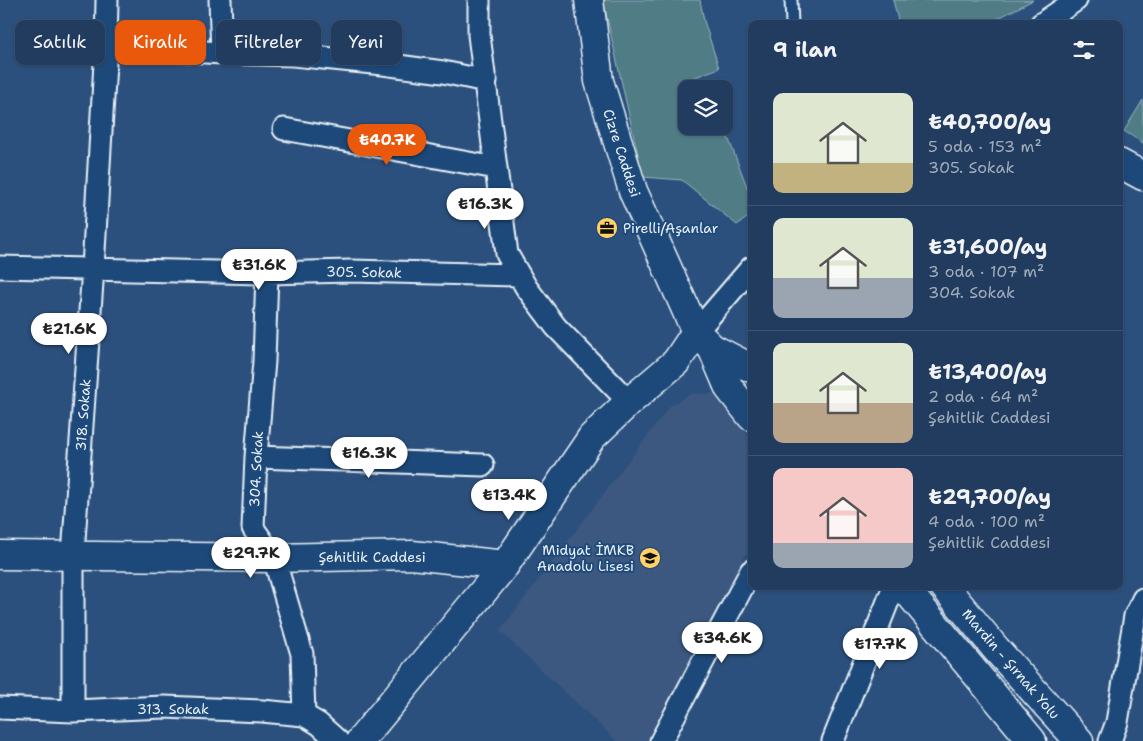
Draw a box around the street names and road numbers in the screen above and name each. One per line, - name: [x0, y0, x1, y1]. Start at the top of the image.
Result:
- street label: Cizre Caddesi: [599, 107, 645, 199]
- street label: 305. Sokak: [326, 262, 402, 282]
- street label: 318. Sokak: [71, 378, 95, 452]
- street label: 304. Sokak: [245, 430, 267, 508]
- street label: Şehitlik Caddesi: [318, 548, 426, 566]
- street label: Mardin - Şırnak Yolu: [958, 605, 1064, 723]
- street label: 313. Sokak: [137, 700, 209, 718]

